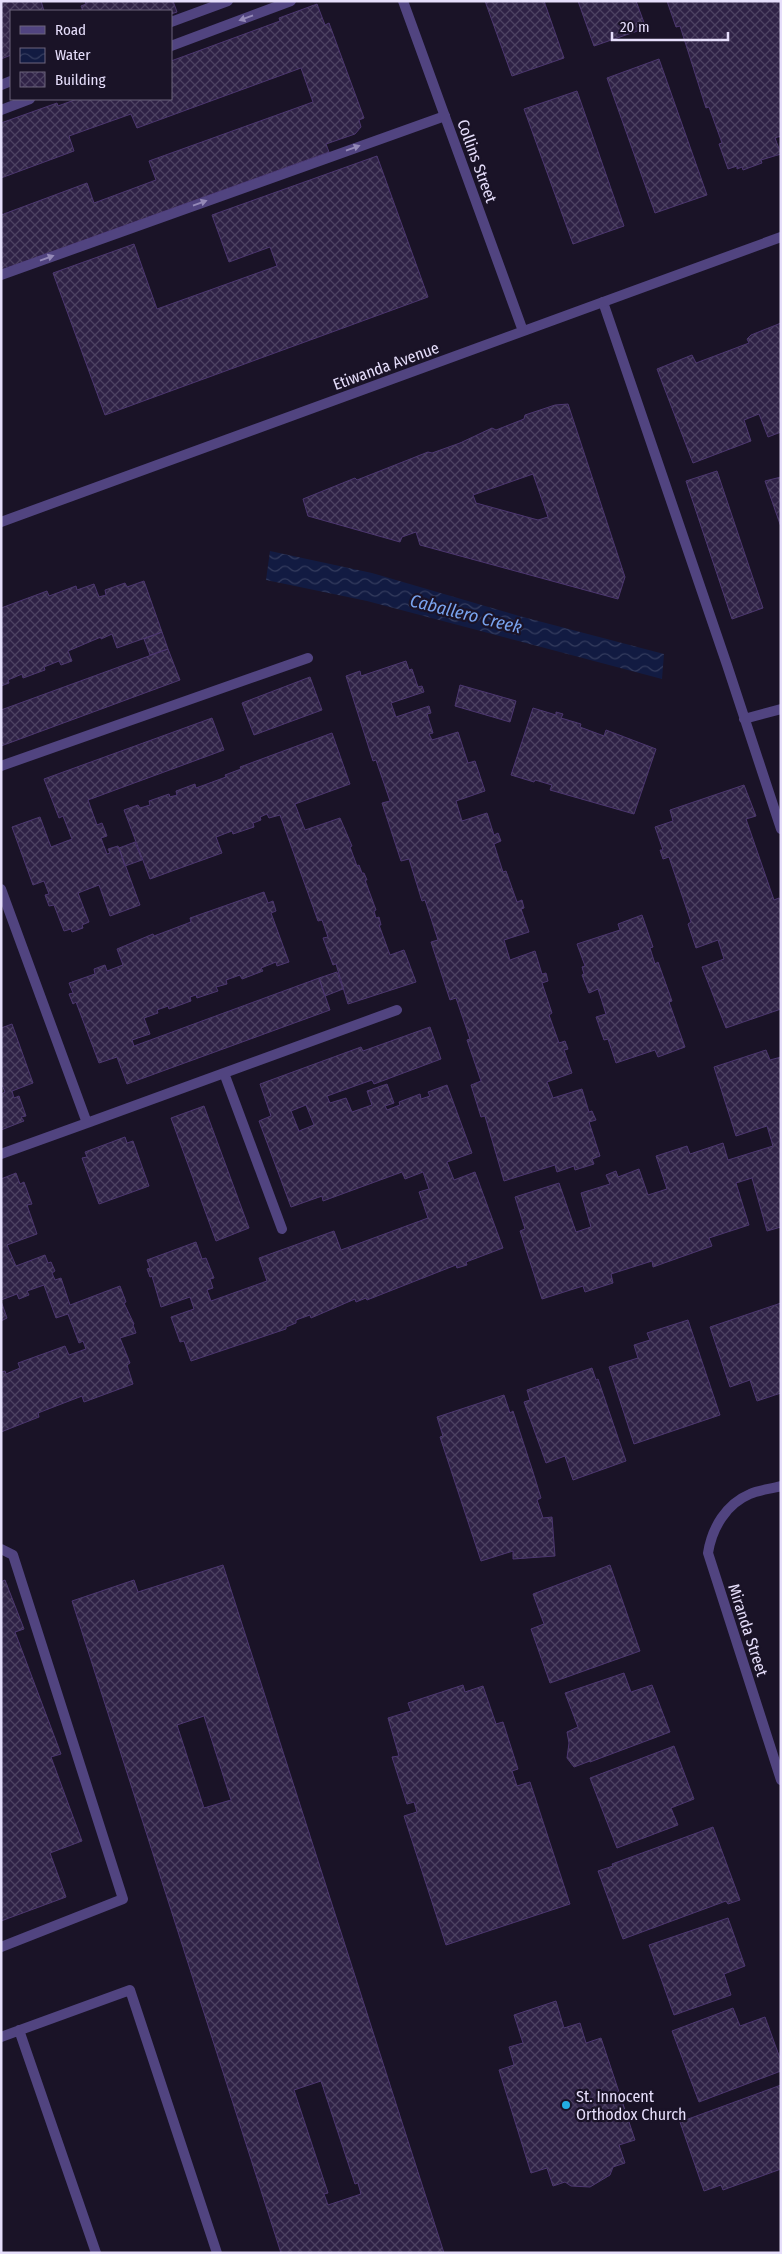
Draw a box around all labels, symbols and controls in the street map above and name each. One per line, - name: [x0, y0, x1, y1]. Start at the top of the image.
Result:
- legend: [10, 10, 172, 100]
- scale bar: [612, 10, 728, 42]
- one-way arrow: [238, 15, 253, 22]
- text: 20 m: [620, 18, 650, 36]
- text: Road: [55, 21, 86, 39]
- text: Water: [55, 46, 91, 64]
- text: Building: [55, 71, 106, 89]
- street label: Collins Street: [453, 117, 501, 206]
- one-way arrow: [346, 144, 361, 152]
- one-way arrow: [193, 199, 208, 207]
- one-way arrow: [40, 254, 55, 262]
- street label: Etiwanda Avenue: [330, 338, 442, 394]
- water label: Caballero Creek: [408, 589, 524, 639]
- street label: Miranda Street: [724, 1581, 772, 1679]
- place label: St. Innocent Orthodox Church: [576, 2087, 687, 2124]
- marker: St. Innocent Orthodox Church: [560, 2099, 572, 2111]

